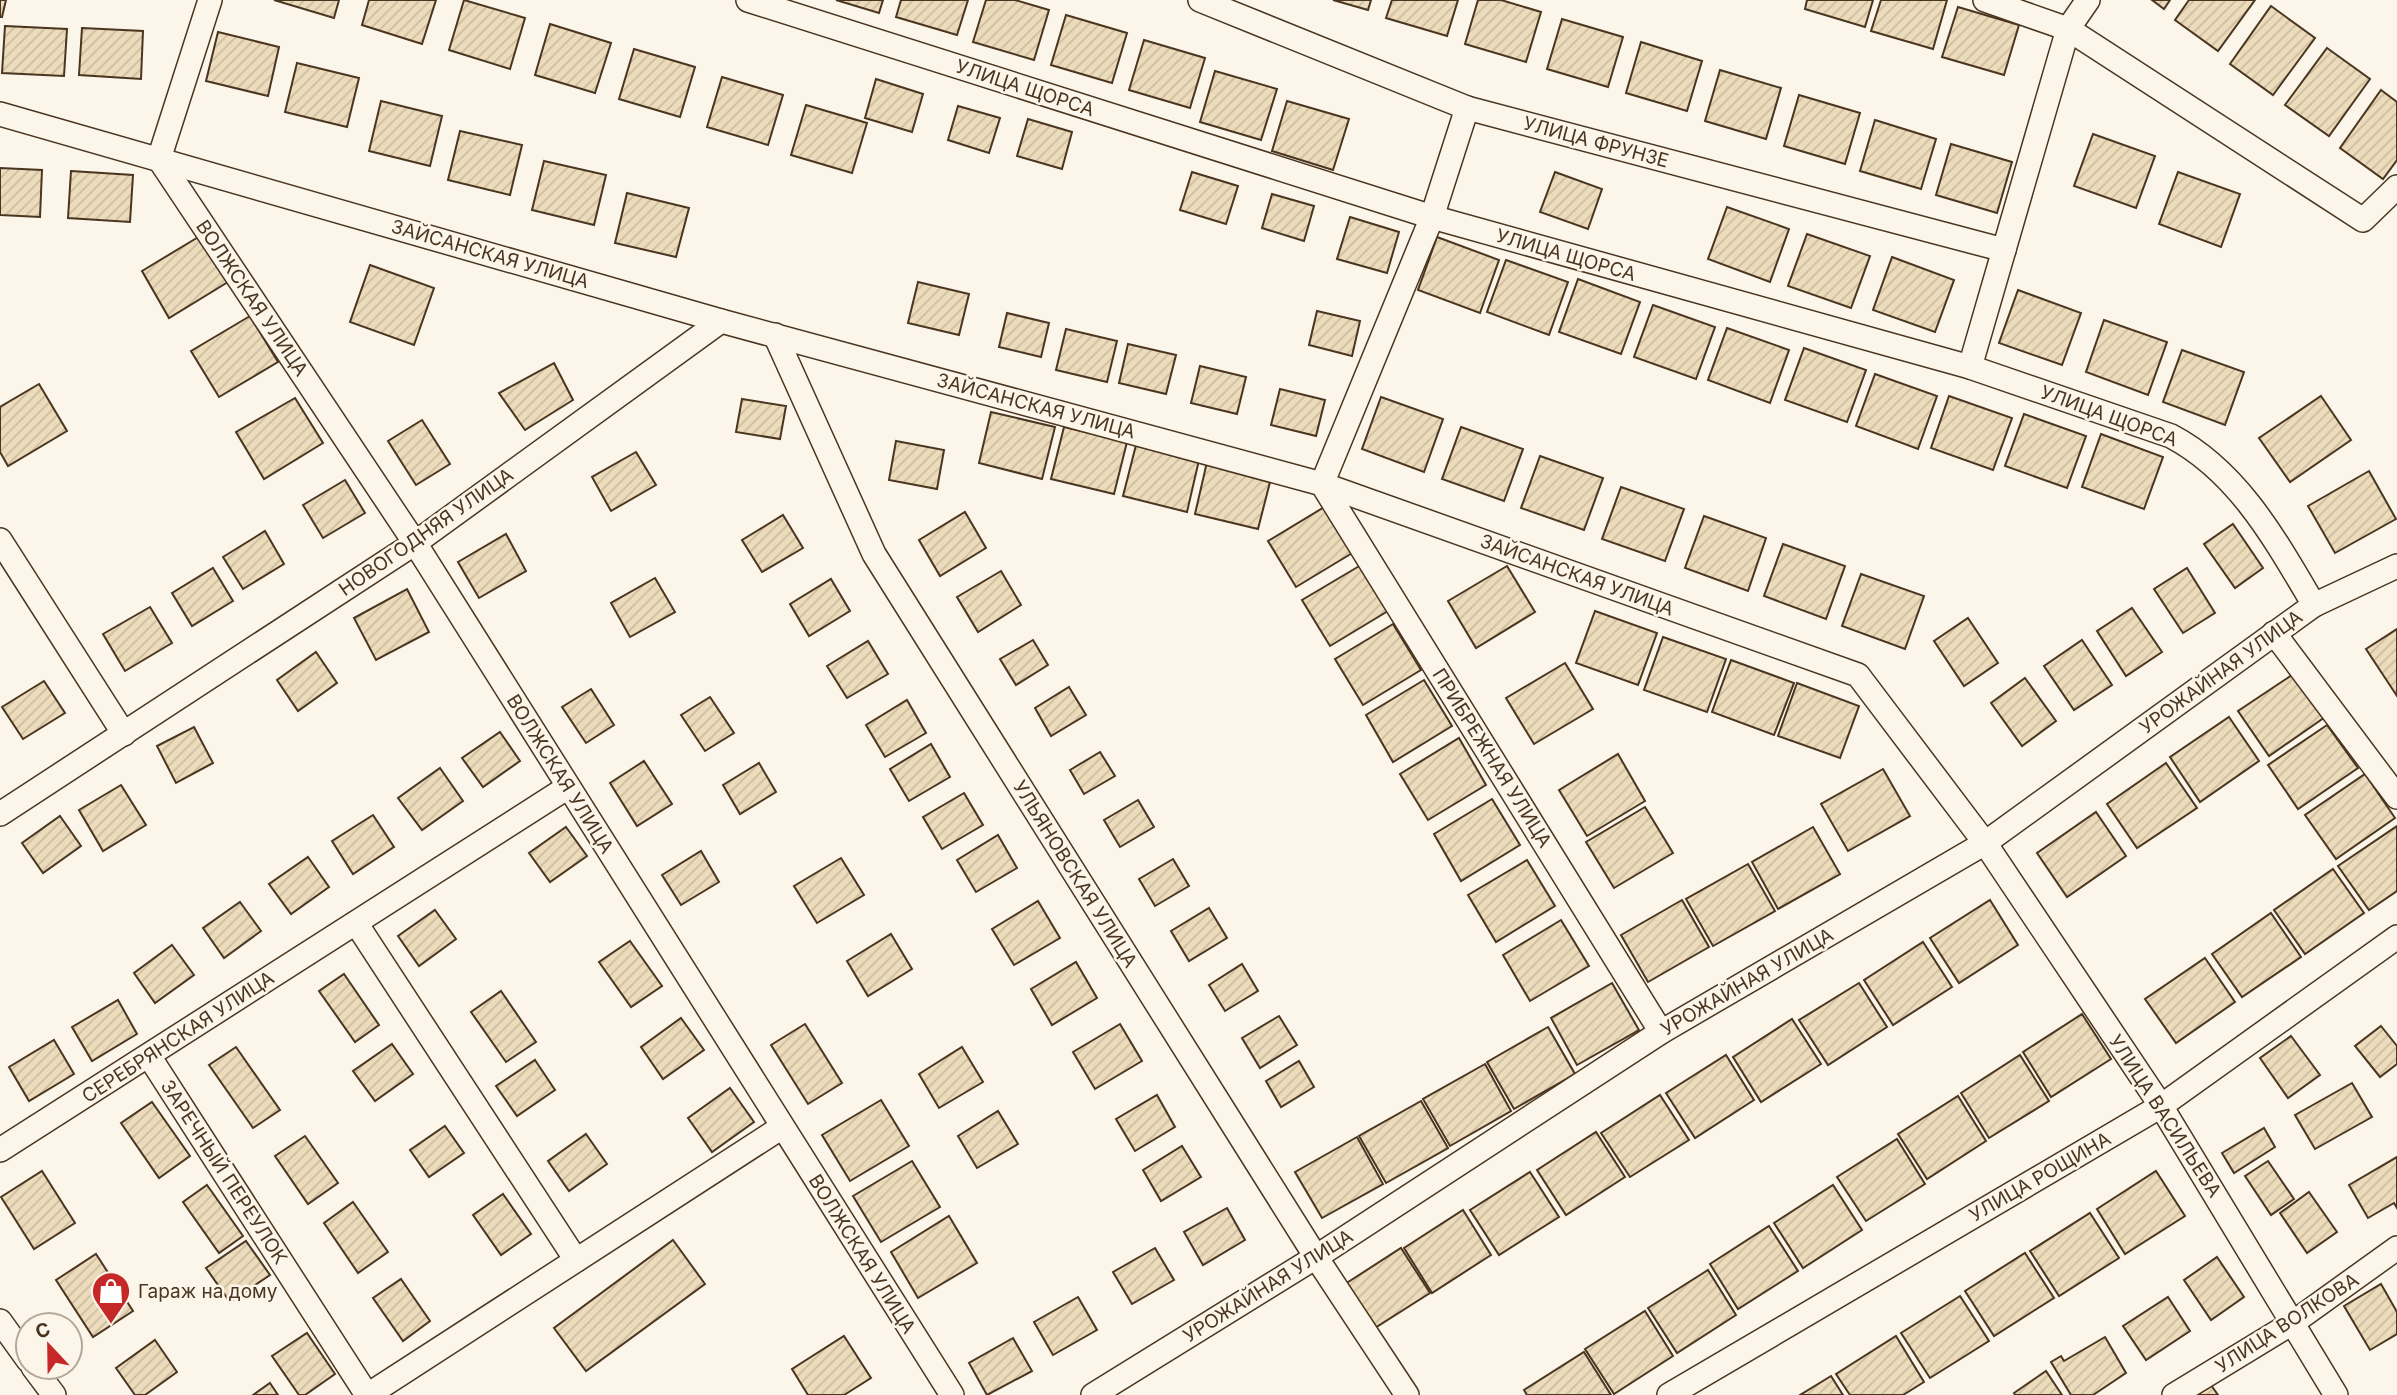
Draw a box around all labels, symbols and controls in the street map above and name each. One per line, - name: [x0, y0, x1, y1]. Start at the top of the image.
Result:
- street label: УЛИЦА ЩОРСА: [953, 55, 1097, 121]
- street label: УЛИЦА ФРУНЗЕ: [1521, 112, 1671, 172]
- street label: ЗАЙСАНСКАЯ УЛИЦА: [389, 214, 592, 293]
- street label: ВОЛЖСКАЯ УЛИЦА: [191, 216, 313, 380]
- street label: УЛИЦА ЩОРСА: [1493, 224, 1639, 286]
- street label: ЗАЙСАНСКАЯ УЛИЦА: [934, 367, 1138, 444]
- street label: УЛИЦА ЩОРСА: [2037, 381, 2181, 451]
- street label: НОВОГОДНЯЯ УЛИЦА: [334, 463, 518, 601]
- street label: ЗАЙСАНСКАЯ УЛИЦА: [1477, 528, 1677, 621]
- street label: УРОЖАЙНАЯ УЛИЦА: [2135, 604, 2307, 739]
- street label: ПРИБРЕЖНАЯ УЛИЦА: [1427, 664, 1557, 852]
- street label: ВОЛЖСКАЯ УЛИЦА: [502, 690, 618, 858]
- street label: УЛЬЯНОВСКАЯ УЛИЦА: [1008, 776, 1142, 972]
- street label: УРОЖАЙНАЯ УЛИЦА: [1656, 922, 1837, 1041]
- street label: СЕРЕБРЯНСКАЯ УЛИЦА: [78, 966, 278, 1108]
- street label: УЛИЦА ВАСИЛЬЕВА: [2104, 1030, 2226, 1202]
- street label: ЗАРЕЧНЫЙ ПЕРЕУЛОК: [156, 1075, 293, 1269]
- street label: УЛИЦА РОЩИНА: [1965, 1127, 2115, 1227]
- street label: ВОЛЖСКАЯ УЛИЦА: [804, 1170, 920, 1338]
- street label: УРОЖАЙНАЯ УЛИЦА: [1179, 1224, 1357, 1348]
- street label: УЛИЦА ВОЛКОВА: [2211, 1268, 2363, 1378]
- shop icon: Гараж на дому: [90, 1270, 132, 1325]
- place label: Гараж на дому: [138, 1280, 278, 1303]
- north arrow: [14, 1311, 84, 1381]
- text: С: [32, 1317, 54, 1344]

